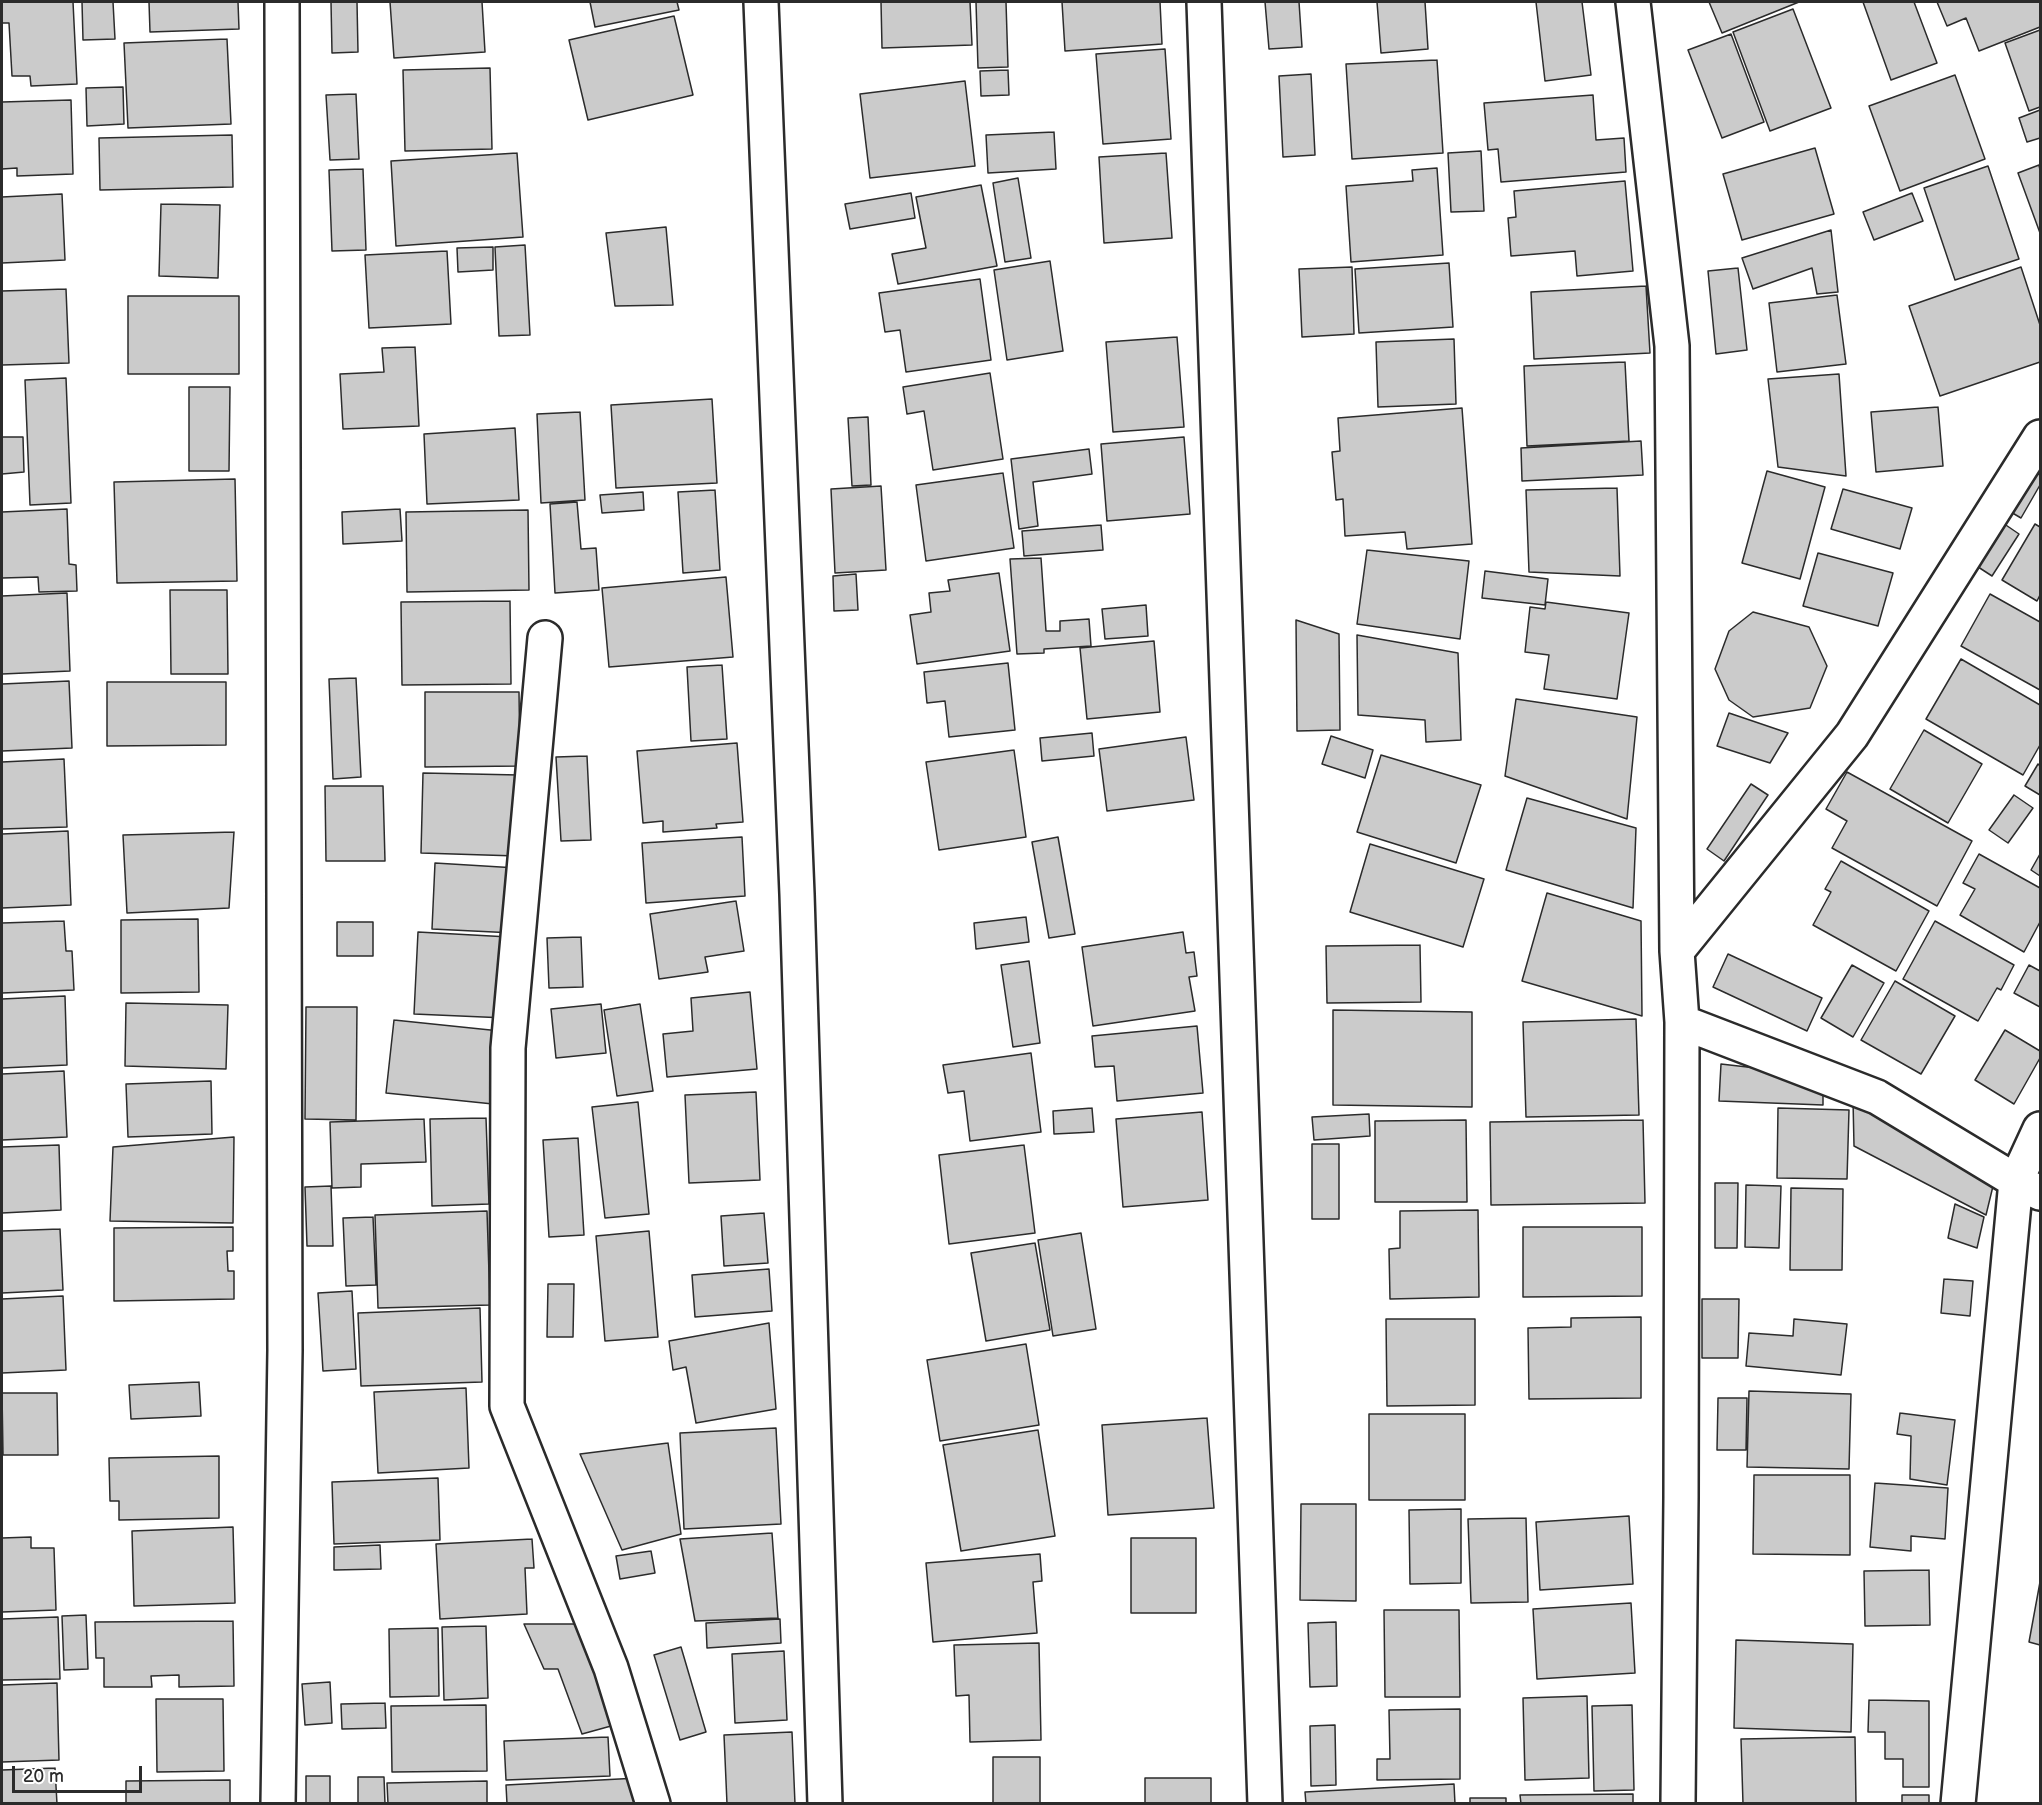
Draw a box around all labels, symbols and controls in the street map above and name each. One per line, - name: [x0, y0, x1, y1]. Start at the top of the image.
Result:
- scale bar: [15, 1754, 146, 1792]
- text: 20 m: [23, 1766, 64, 1787]

